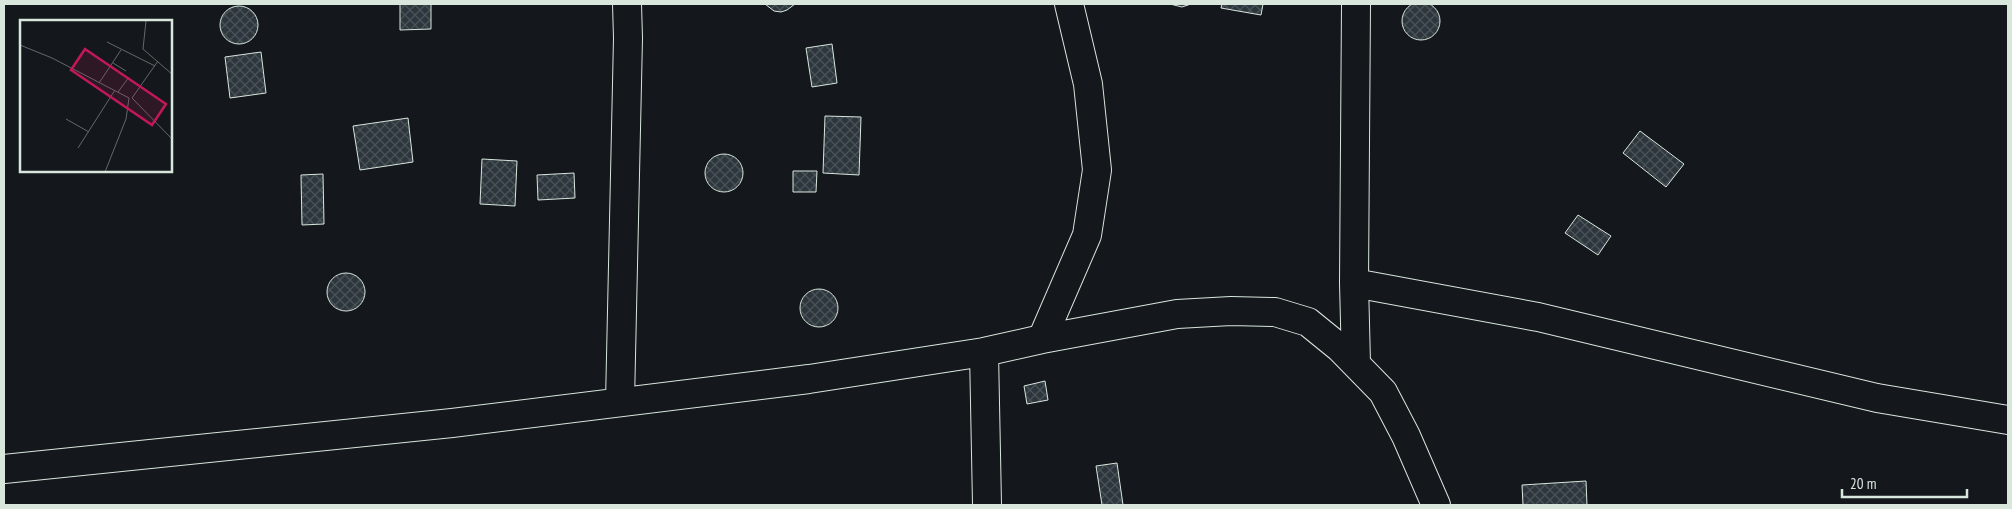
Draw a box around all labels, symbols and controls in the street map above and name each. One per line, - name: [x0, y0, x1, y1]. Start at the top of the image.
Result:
- inset map: [20, 20, 172, 172]
- scale bar: [1842, 466, 1967, 498]
- text: 20 m: [1850, 474, 1876, 493]

